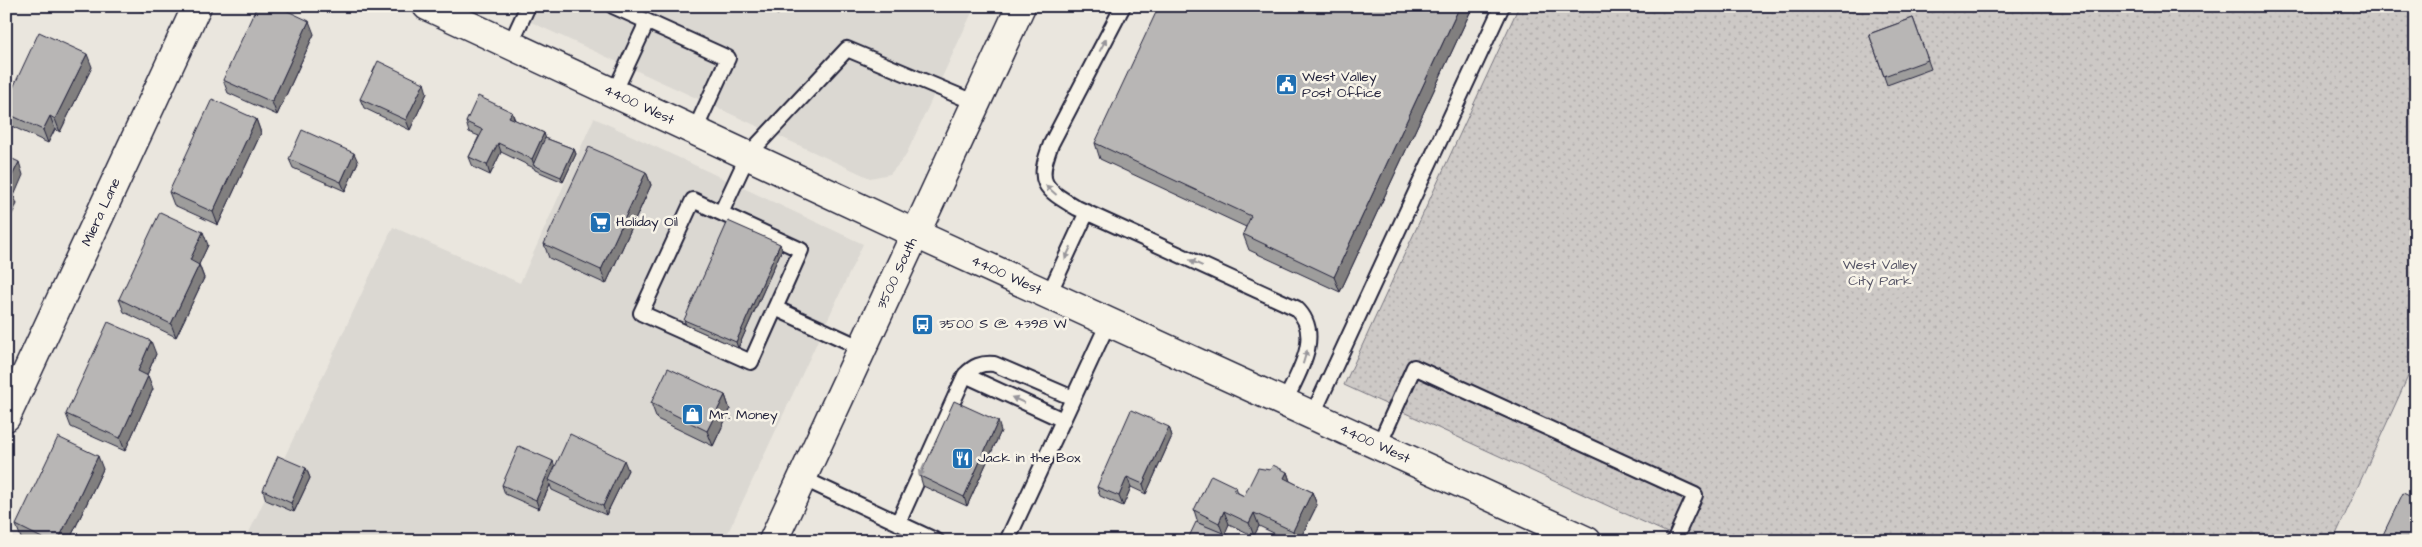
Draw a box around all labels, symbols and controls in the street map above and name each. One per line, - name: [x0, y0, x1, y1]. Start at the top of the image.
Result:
- one-way arrow: [1099, 38, 1107, 52]
- place label: West Valley Post Office: [1302, 67, 1382, 103]
- public building icon: West Valley Post Office: [1274, 73, 1298, 97]
- street label: 4400 West: [600, 80, 678, 130]
- street label: Miera Lane: [77, 174, 126, 249]
- one-way arrow: [1045, 185, 1058, 196]
- supermarket icon: Holiday Oil: [588, 210, 612, 234]
- place label: Holiday Oil: [616, 212, 678, 232]
- street label: 3500 South: [872, 234, 922, 312]
- one-way arrow: [1063, 246, 1071, 260]
- street label: 4400 West: [968, 251, 1045, 300]
- park label: West Valley City Park: [1843, 255, 1918, 291]
- one-way arrow: [1189, 258, 1203, 266]
- bus stop icon: 3500 S @ 4398 W: [911, 312, 935, 336]
- place label: 3500 S @ 4398 W: [939, 314, 1067, 334]
- one-way arrow: [1301, 349, 1309, 364]
- one-way arrow: [1011, 395, 1025, 403]
- shop icon: Mr. Money: [681, 403, 705, 427]
- place label: Mr. Money: [709, 405, 778, 425]
- street label: 4400 West: [1336, 419, 1414, 469]
- restaurant icon: Jack in the Box: [950, 446, 974, 470]
- place label: Jack in the Box: [978, 448, 1081, 468]
- one-way arrow: [918, 463, 926, 477]

